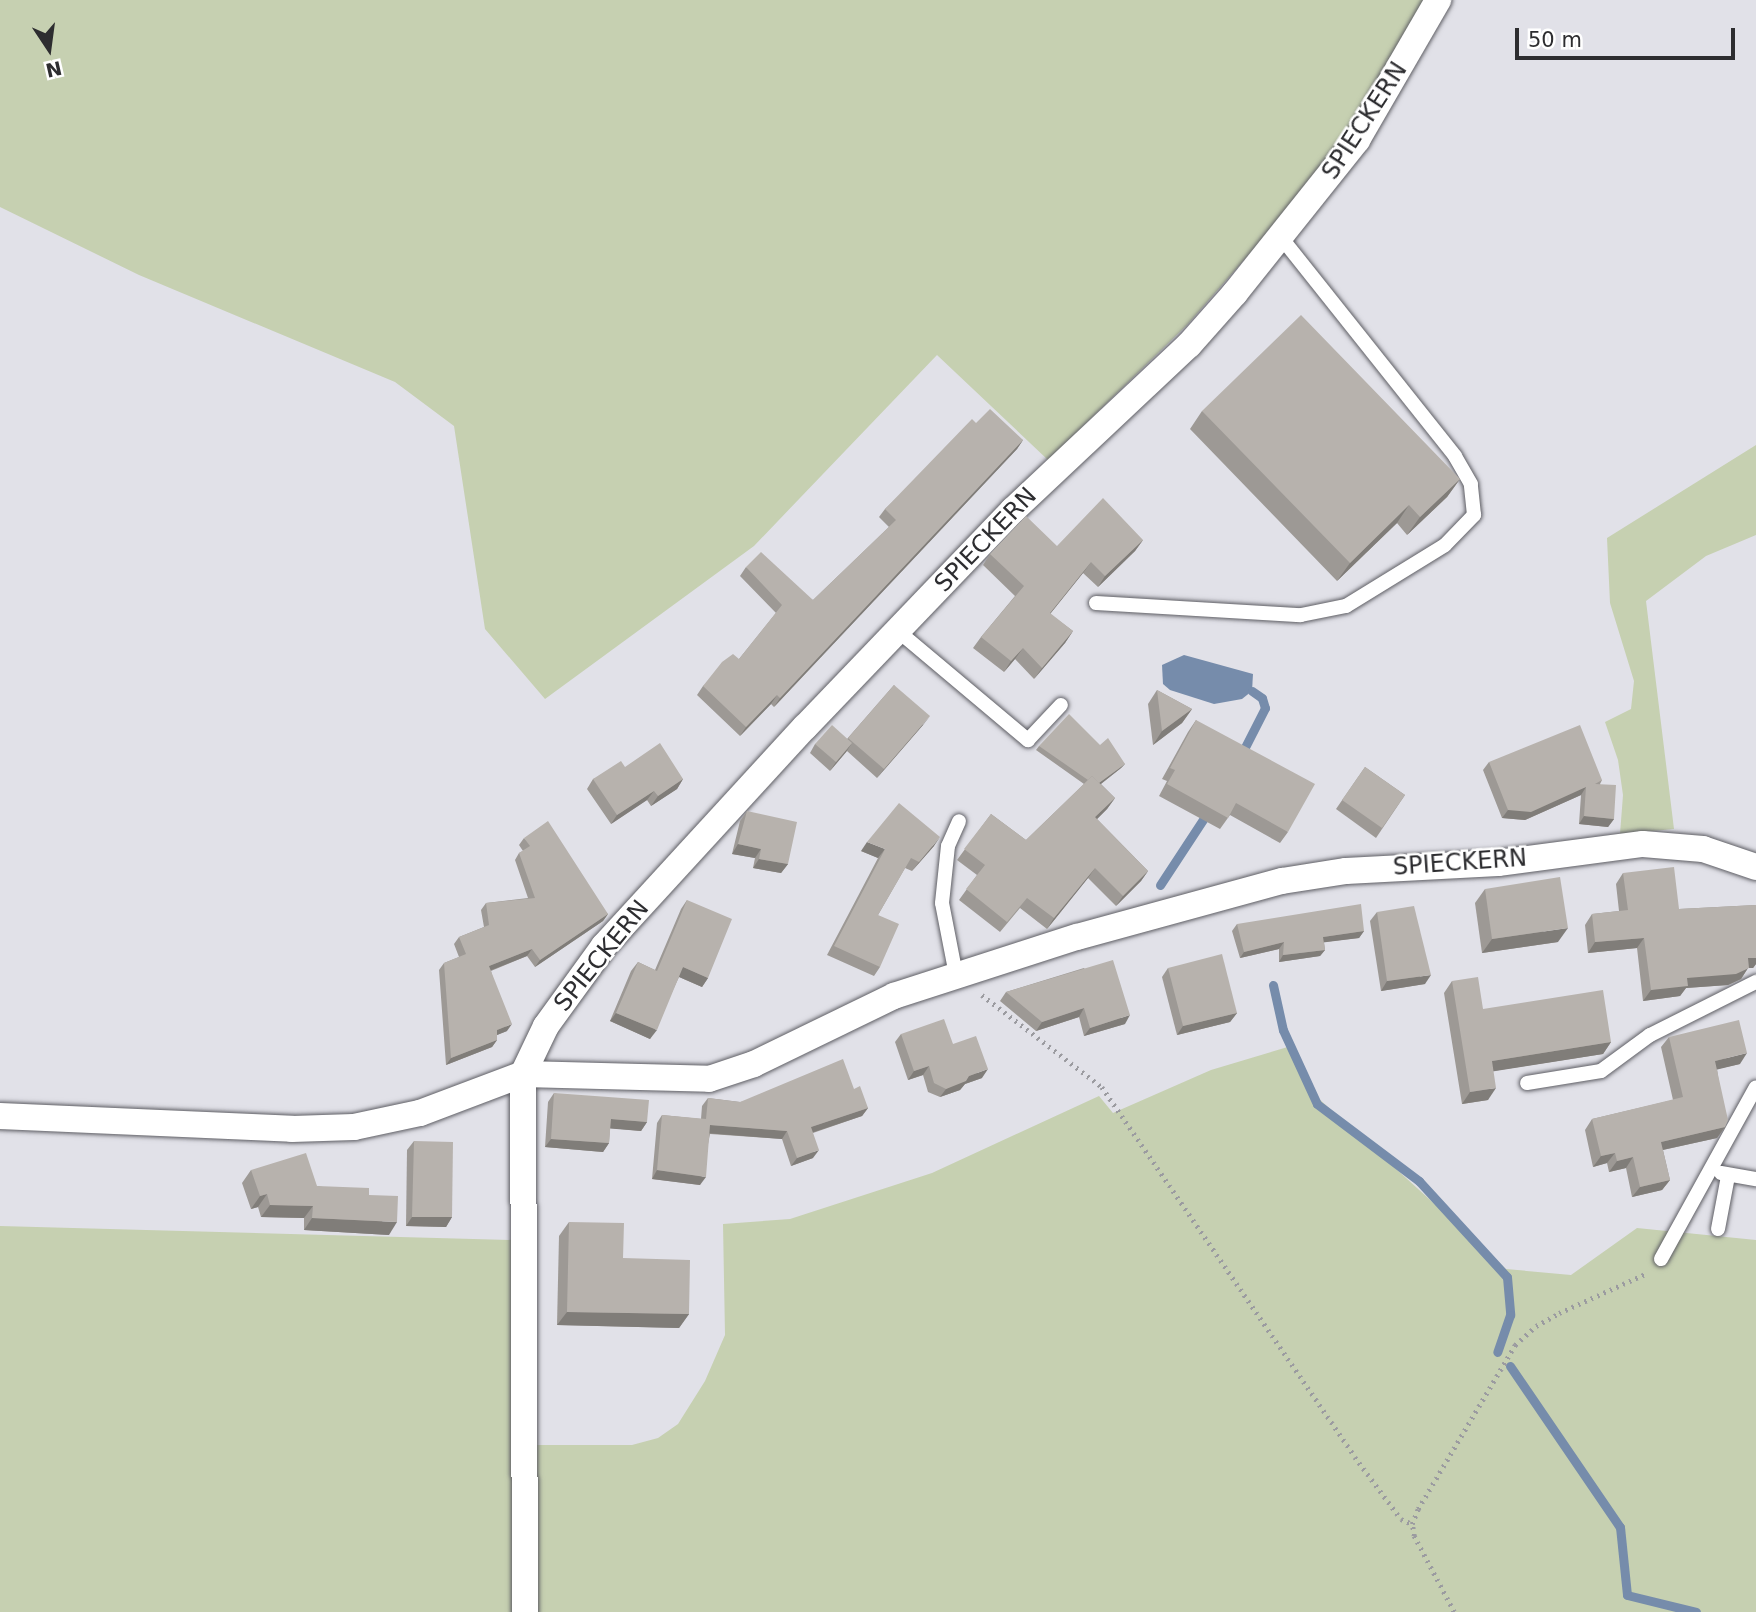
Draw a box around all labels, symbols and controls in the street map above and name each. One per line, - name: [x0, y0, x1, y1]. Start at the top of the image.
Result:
- north arrow: [14, 14, 84, 84]
- scale bar: [1518, 14, 1738, 58]
- text: 50 m: [1528, 28, 1582, 52]
- text: N: [44, 57, 64, 82]
- street label: SPIECKERN: [1316, 57, 1414, 185]
- street label: SPIECKERN: [929, 482, 1043, 598]
- street label: SPIECKERN: [1392, 844, 1528, 882]
- street label: SPIECKERN: [549, 895, 655, 1017]

